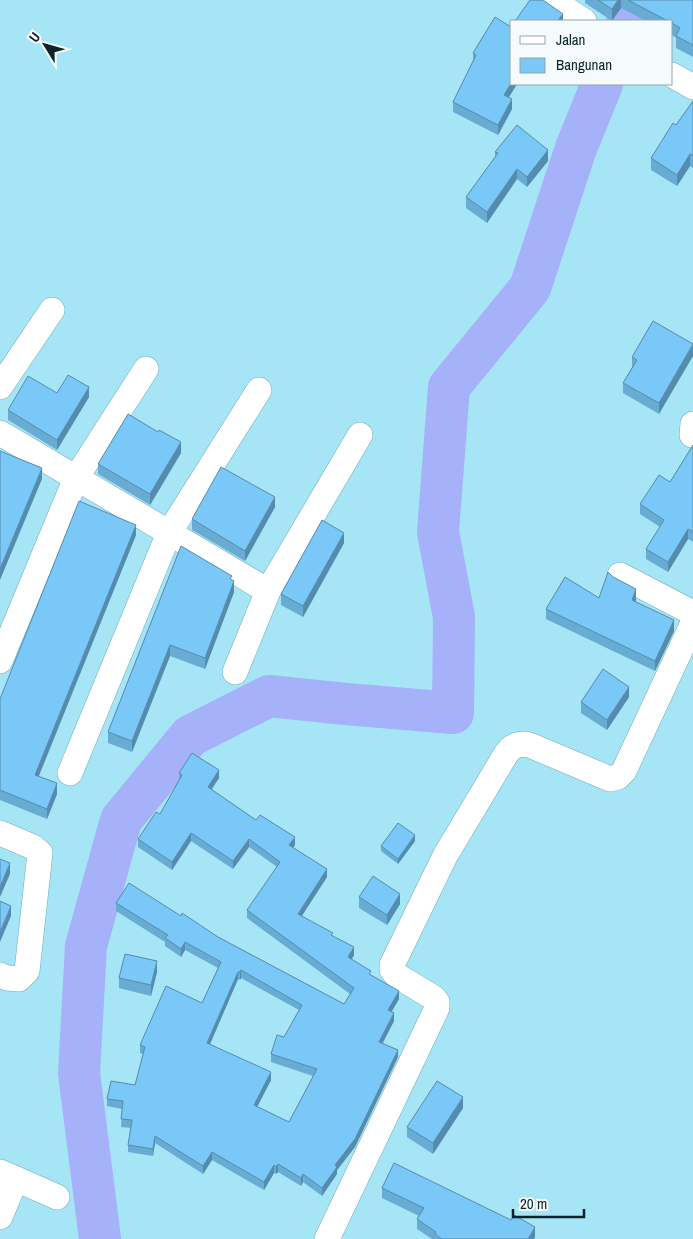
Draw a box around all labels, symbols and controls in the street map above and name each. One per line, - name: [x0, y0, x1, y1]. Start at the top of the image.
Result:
- north arrow: [20, 20, 70, 70]
- legend: [510, 20, 673, 85]
- text: U: [25, 28, 44, 46]
- text: Jalan: [556, 29, 585, 50]
- text: Bangunan: [556, 54, 612, 75]
- scale bar: [513, 1186, 584, 1218]
- text: 20 m: [520, 1193, 547, 1214]

